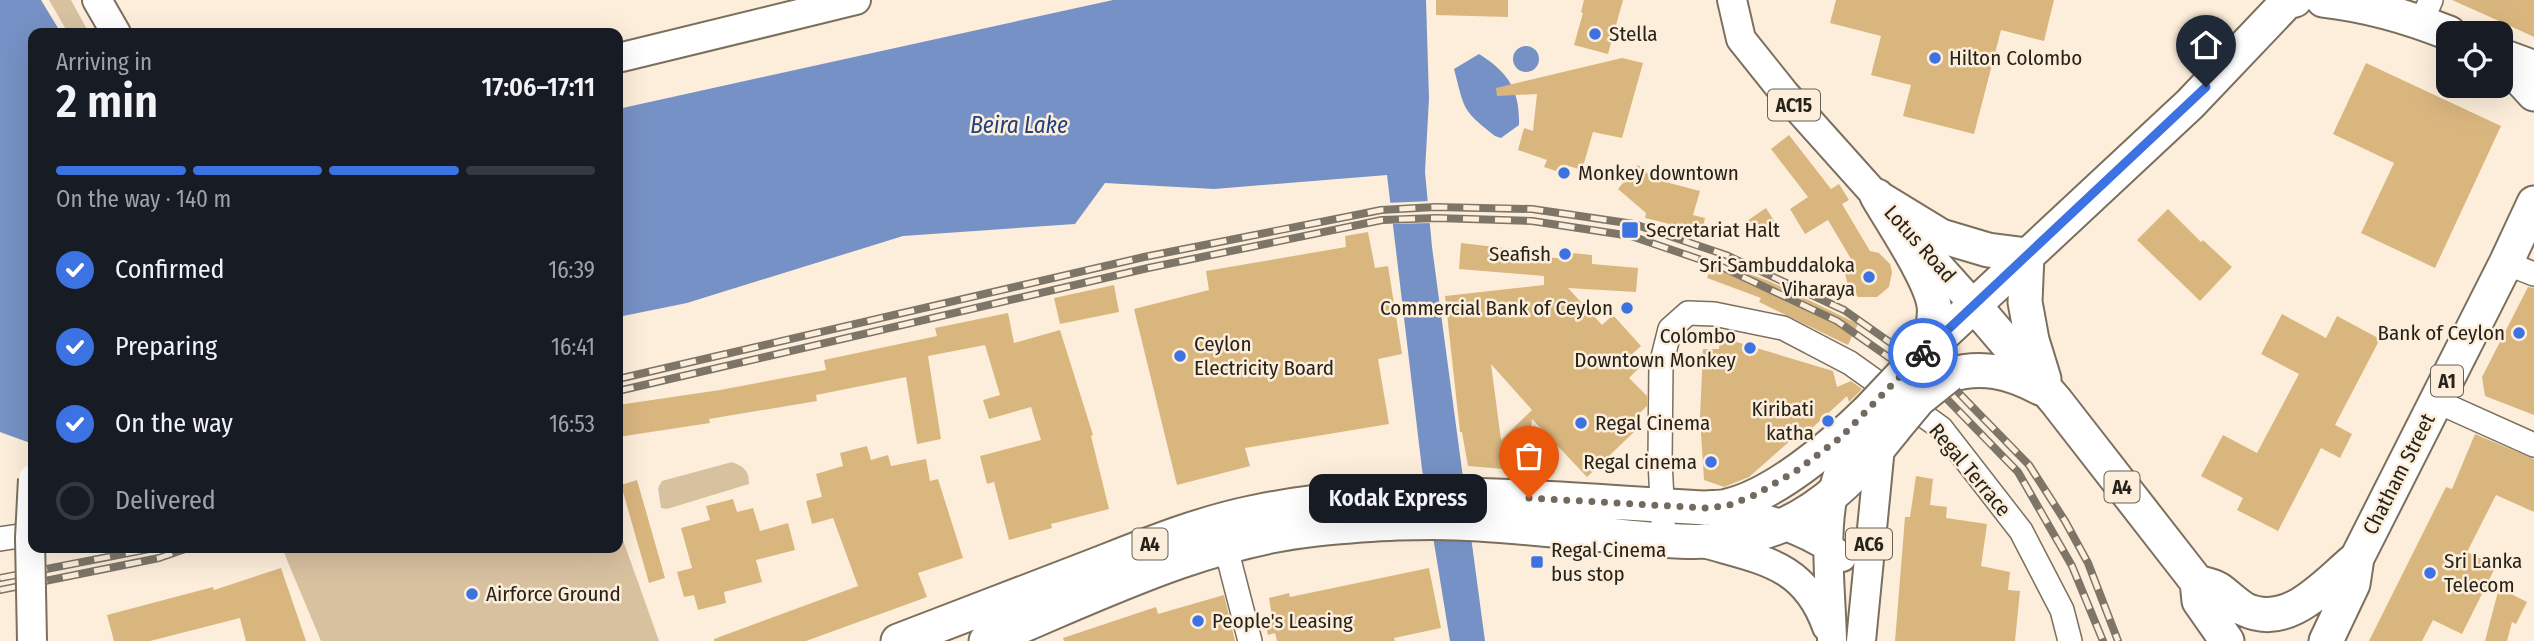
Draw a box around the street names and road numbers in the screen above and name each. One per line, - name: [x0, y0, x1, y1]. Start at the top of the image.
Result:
- road number: AC15: [1768, 90, 1820, 120]
- street label: Lotus Road: [1878, 200, 1962, 288]
- road number: A1: [2431, 366, 2463, 396]
- street label: Chatham Street: [2357, 409, 2441, 539]
- street label: Regal Terrace: [1923, 418, 2017, 522]
- road number: A4: [2104, 472, 2140, 502]
- road number: A4: [1132, 528, 1168, 559]
- road number: AC6: [1846, 528, 1892, 559]

